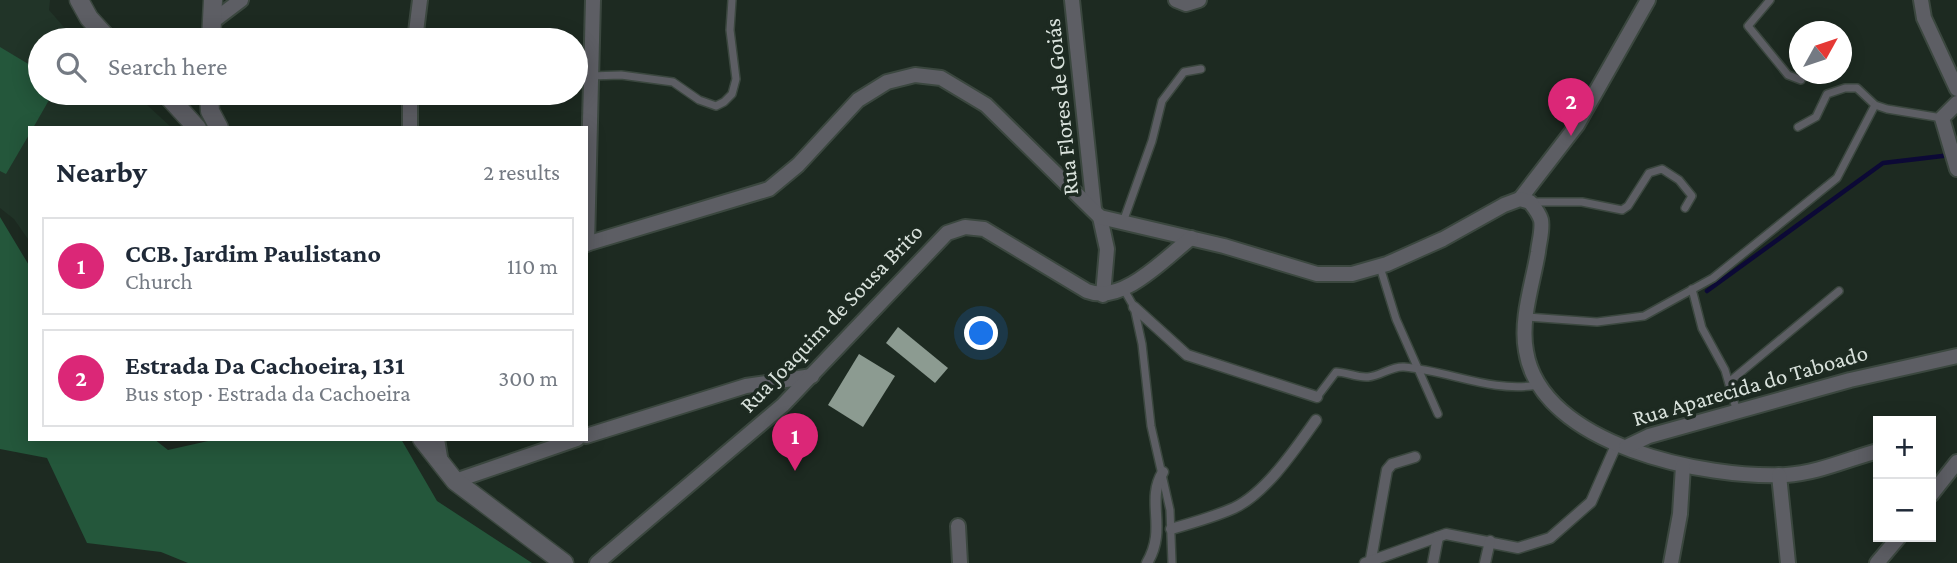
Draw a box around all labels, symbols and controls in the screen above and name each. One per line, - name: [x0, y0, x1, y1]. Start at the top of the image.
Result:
- street label: Rua Flores de Goiás: [1039, 17, 1083, 197]
- north arrow: [1789, 21, 1852, 84]
- search box: [28, 28, 588, 105]
- icon: search: [52, 48, 90, 86]
- text: Search here: [108, 52, 227, 81]
- pin: 2: [1548, 78, 1594, 136]
- text: Nearby: [56, 155, 147, 188]
- text: 2 results: [483, 159, 560, 185]
- street label: Rua Joaquim de Sousa Brito: [734, 218, 928, 418]
- text: CCB. Jardim Paulistano: [125, 239, 381, 268]
- text: 1: [77, 253, 85, 279]
- text: 110 m: [507, 253, 558, 279]
- text: Church: [125, 268, 193, 294]
- your location: [964, 316, 998, 350]
- street label: Rua Aparecida do Taboado: [1629, 339, 1871, 431]
- text: Estrada Da Cachoeira, 131: [125, 351, 405, 380]
- text: 2: [75, 365, 87, 391]
- text: 300 m: [498, 365, 558, 391]
- text: Bus stop · Estrada da Cachoeira: [125, 380, 411, 406]
- pin: 1: [772, 413, 818, 471]
- map controls: [1873, 416, 1936, 542]
- button: +: [1873, 416, 1936, 479]
- button: −: [1873, 479, 1936, 542]

